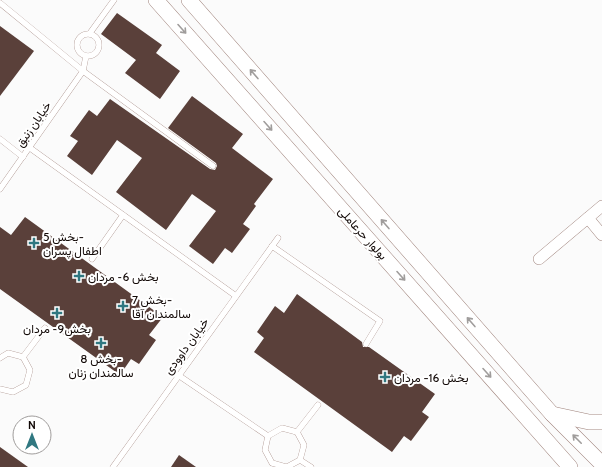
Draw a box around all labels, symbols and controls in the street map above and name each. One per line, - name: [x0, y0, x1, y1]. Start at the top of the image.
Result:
- one-way arrow: [177, 24, 186, 34]
- one-way arrow: [249, 69, 258, 79]
- street label: خیابان زنبق: [12, 98, 55, 150]
- one-way arrow: [263, 121, 272, 131]
- street label: بولوار حرعاملی: [334, 203, 391, 263]
- one-way arrow: [381, 219, 390, 230]
- place label: بخش 5- اطفال پسران: [43, 229, 102, 259]
- marker: بخش 5- اطفال پسران: [28, 237, 40, 249]
- place label: بخش 6- مردان: [88, 269, 159, 285]
- marker: بخش 6- مردان: [73, 270, 85, 282]
- one-way arrow: [396, 271, 405, 281]
- place label: بخش 7- سالمندان آقا: [132, 292, 191, 321]
- marker: بخش 7- سالمندان آقا: [117, 300, 129, 312]
- marker: بخش9- مردان: [51, 307, 63, 319]
- street label: خیابان داوودی: [160, 315, 212, 378]
- one-way arrow: [467, 317, 476, 327]
- place label: بخش9- مردان: [23, 321, 91, 337]
- marker: بخش 8- سالمندان زنان: [95, 337, 107, 349]
- place label: بخش 8- سالمندان زنان: [69, 351, 133, 381]
- one-way arrow: [482, 368, 491, 378]
- place label: بخش 16- مردان: [394, 370, 469, 386]
- marker: بخش 16- مردان: [379, 371, 391, 383]
- north arrow: [12, 415, 52, 455]
- text: N: [28, 418, 36, 432]
- one-way arrow: [572, 434, 582, 444]

